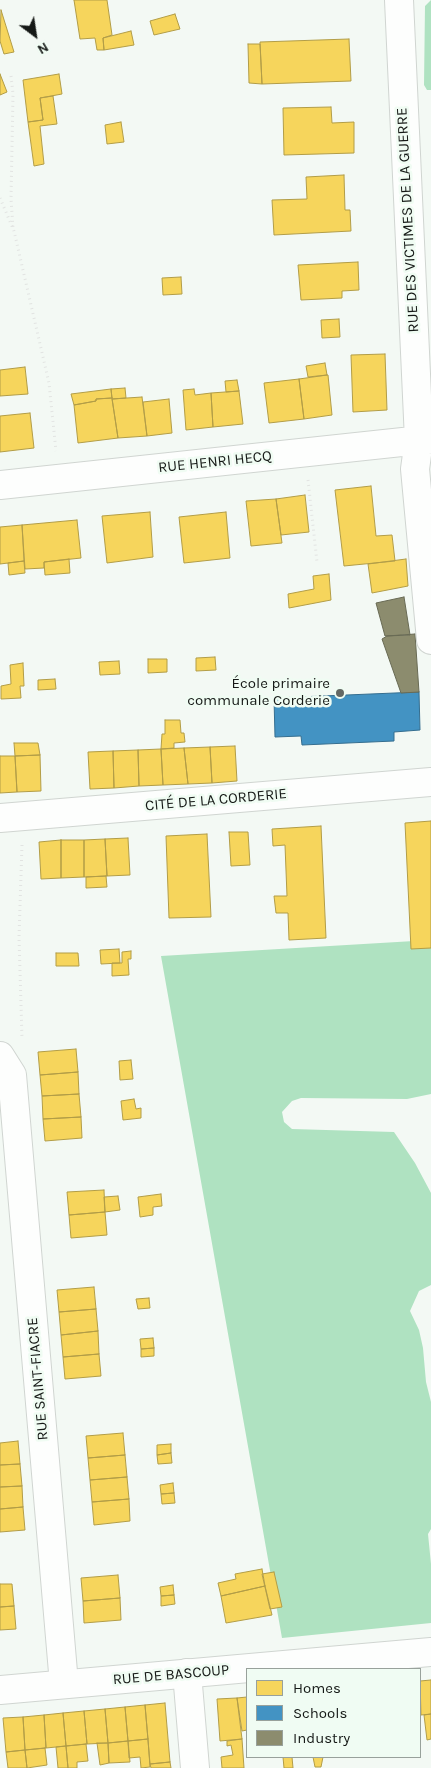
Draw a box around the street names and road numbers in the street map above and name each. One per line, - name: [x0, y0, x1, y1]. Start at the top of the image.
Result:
- street label: RUE DES VICTIMES DE LA GUERRE: [393, 107, 423, 333]
- street label: RUE HENRI HECQ: [157, 447, 273, 477]
- street label: CITÉ DE LA CORDERIE: [144, 785, 288, 815]
- street label: RUE SAINT-FIACRE: [24, 1317, 52, 1441]
- street label: RUE DE BASCOUP: [112, 1661, 230, 1689]

